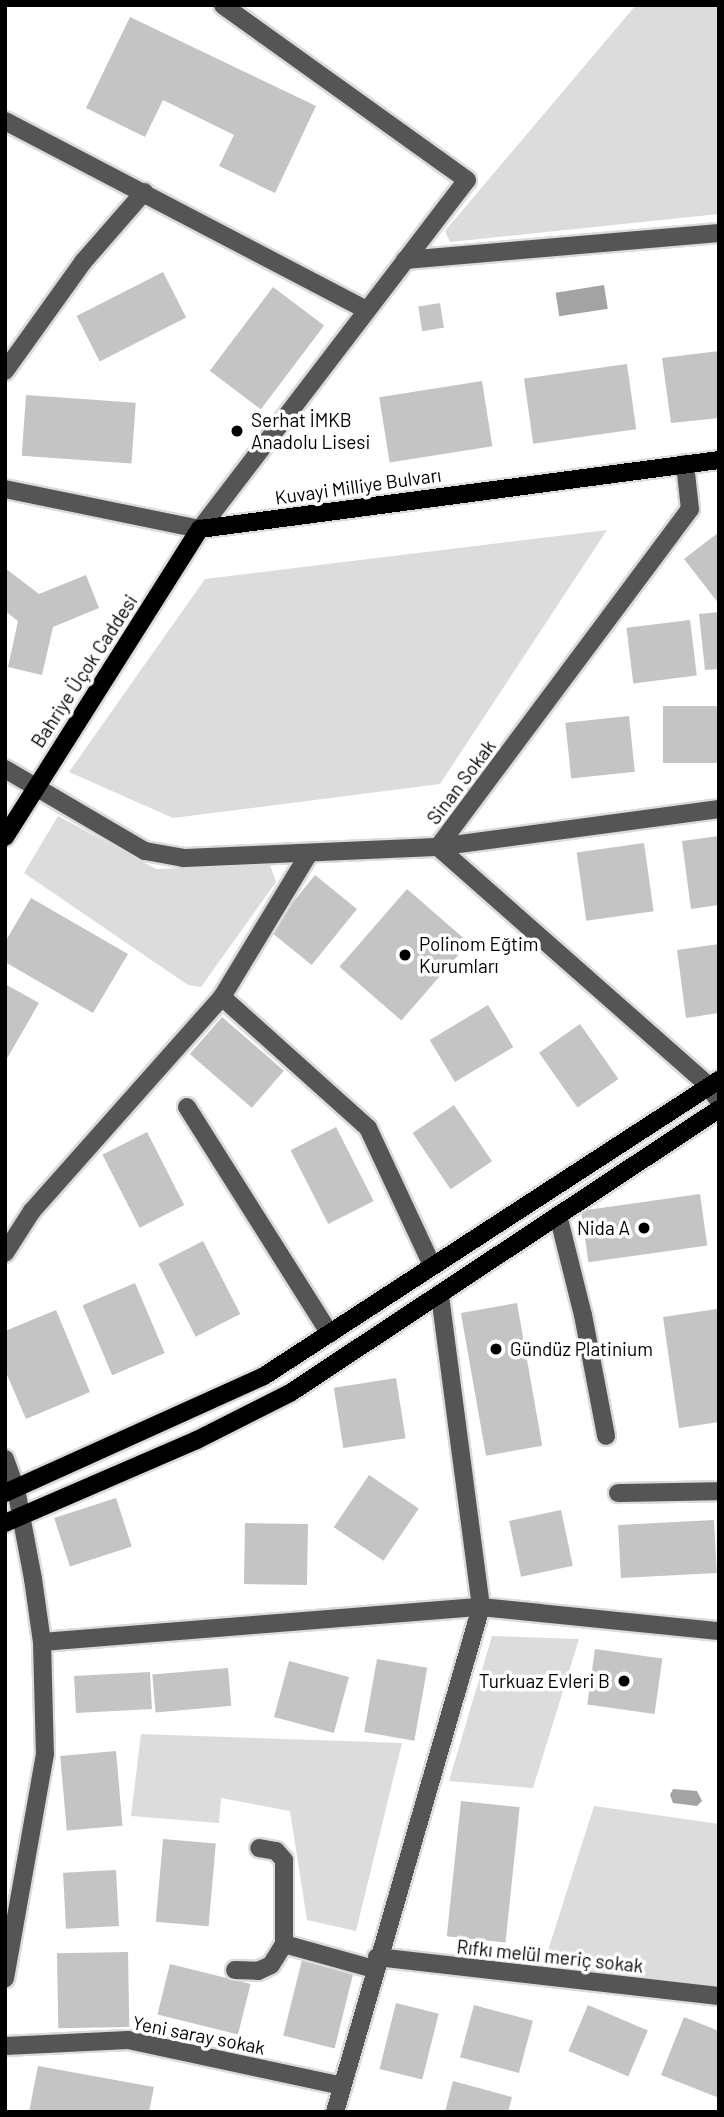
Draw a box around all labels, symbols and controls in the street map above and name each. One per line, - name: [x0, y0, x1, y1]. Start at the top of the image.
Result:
- place label: Serhat İMKB Anadolu Lisesi: [251, 409, 370, 453]
- marker: Serhat İMKB Anadolu Lisesi: [229, 423, 245, 439]
- street label: Kuvayi Milliye Bulvarı: [273, 463, 443, 509]
- street label: Bahriye Üçok Caddesi: [26, 590, 142, 752]
- street label: Sinan Sokak: [422, 735, 500, 829]
- place label: Polinom Eğtim Kurumları: [419, 933, 539, 977]
- marker: Polinom Eğtim Kurumları: [397, 947, 413, 963]
- place label: Nida A: [577, 1217, 630, 1239]
- marker: Nida A: [636, 1220, 652, 1236]
- place label: Gündüz Platinium: [510, 1338, 653, 1360]
- marker: Gündüz Platinium: [488, 1341, 504, 1357]
- place label: Turkuaz Evleri B: [479, 1670, 610, 1692]
- marker: Turkuaz Evleri B: [616, 1673, 632, 1689]
- street label: Rıfkı melül meriç sokak: [456, 1935, 644, 1977]
- street label: Yeni saray sokak: [131, 2011, 267, 2059]

